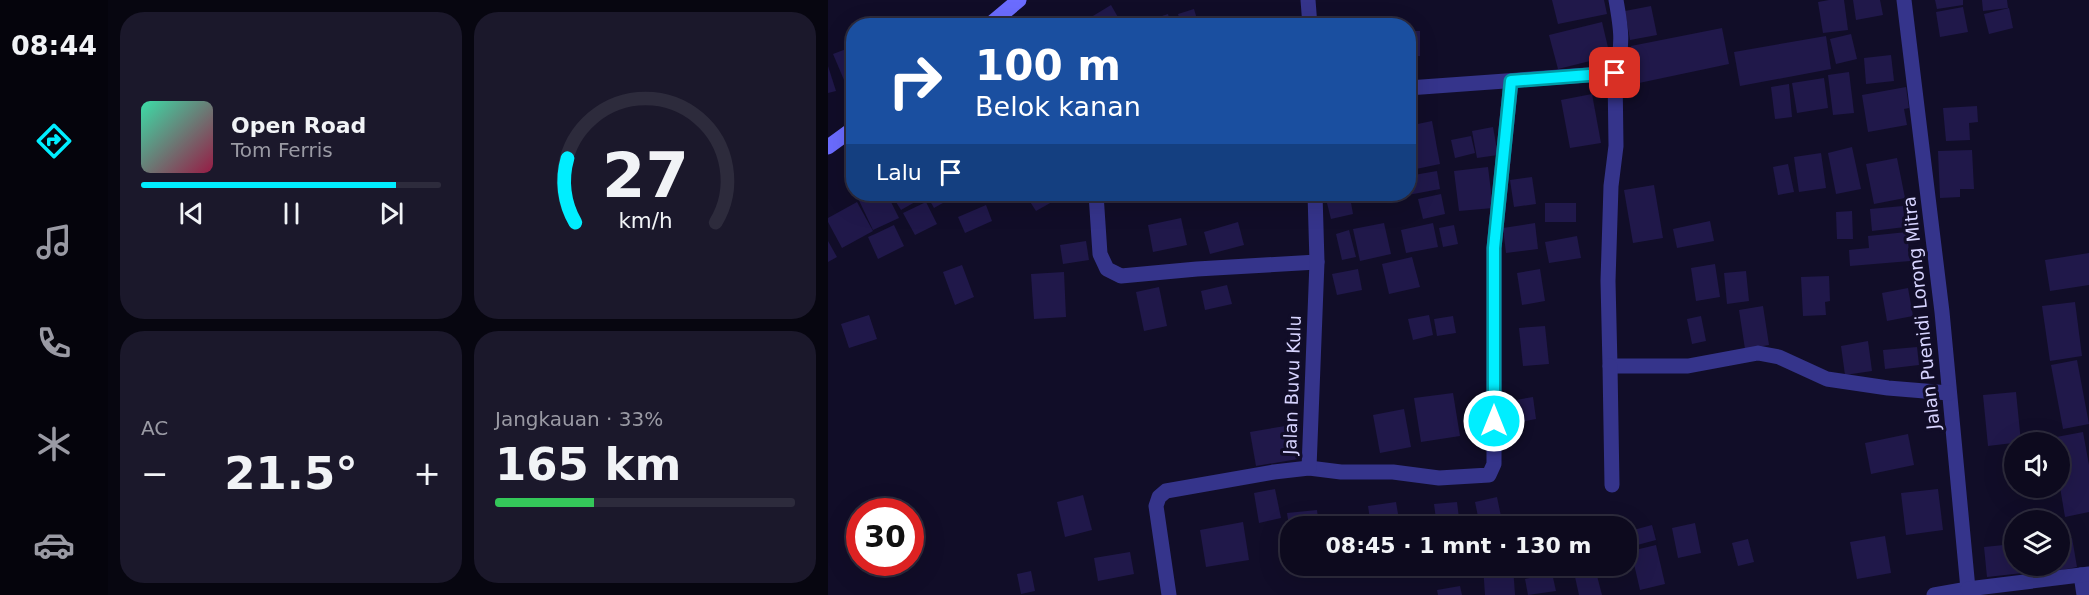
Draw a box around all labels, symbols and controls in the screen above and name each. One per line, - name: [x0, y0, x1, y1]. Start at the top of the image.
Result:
- text: 08:44: [11, 30, 97, 61]
- text: 100 m: [975, 41, 1121, 90]
- icon: right: [876, 42, 954, 120]
- pin: [1589, 47, 1640, 98]
- icon: arrive: [1598, 56, 1631, 89]
- text: Belok kanan: [975, 91, 1141, 122]
- text: Open Road: [231, 113, 366, 138]
- icon: directions: [33, 120, 75, 162]
- text: Tom Ferris: [231, 138, 333, 162]
- text: 27: [602, 139, 688, 212]
- icon: arrive: [934, 156, 967, 189]
- text: Lalu: [876, 160, 922, 185]
- street label: Jalan Puenidi Lorong Mitra: [1898, 195, 1944, 432]
- icon: previous: [175, 197, 208, 230]
- icon: pause: [275, 197, 308, 230]
- icon: next: [375, 197, 408, 230]
- text: km/h: [618, 208, 672, 233]
- icon: music: [33, 221, 75, 263]
- street label: Jalan Buvu Kulu: [1279, 315, 1305, 456]
- icon: phone: [33, 322, 75, 364]
- position arrow: [1462, 389, 1526, 453]
- text: Jangkauan · 33%: [495, 407, 663, 431]
- text: AC: [141, 416, 168, 440]
- icon: climate: [33, 423, 75, 465]
- map controls: [2004, 432, 2070, 576]
- button: sound: [2004, 432, 2070, 498]
- text: 165 km: [495, 438, 681, 491]
- text: 21.5°: [224, 447, 358, 500]
- text: −: [141, 454, 169, 493]
- text: +: [413, 454, 441, 493]
- speed limit sign: 30: [846, 498, 924, 576]
- button: layers: [2004, 510, 2070, 576]
- icon: car: [33, 524, 75, 566]
- text: 08:45 · 1 mnt · 130 m: [1326, 533, 1591, 558]

